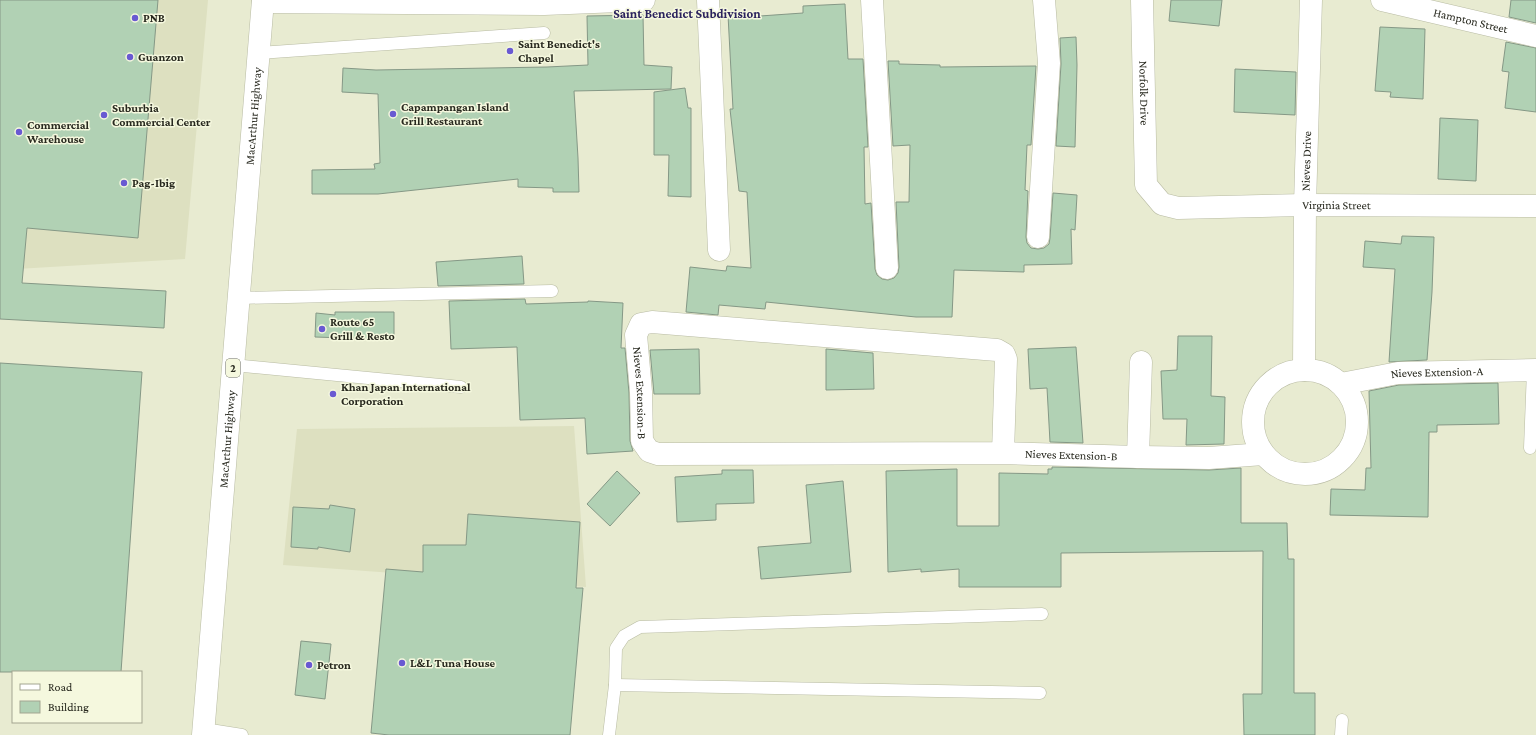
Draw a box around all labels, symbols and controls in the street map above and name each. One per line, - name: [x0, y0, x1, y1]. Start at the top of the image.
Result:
- street label: Hampton Street: [1432, 5, 1510, 36]
- district label: Saint Benedict Subdivision: [613, 6, 761, 21]
- place label: PNB: [143, 11, 165, 25]
- marker: PNB: [130, 13, 140, 23]
- place label: Saint Benedict's Chapel: [518, 37, 600, 65]
- marker: Saint Benedict's Chapel: [505, 46, 515, 56]
- place label: Guanzon: [138, 50, 184, 64]
- marker: Guanzon: [125, 52, 135, 62]
- street label: Norfolk Drive: [1136, 60, 1152, 126]
- street label: MacArthur Highway: [243, 66, 265, 165]
- place label: Capampangan Island Grill Restaurant: [401, 100, 509, 128]
- place label: Suburbia Commercial Center: [112, 101, 211, 129]
- marker: Capampangan Island Grill Restaurant: [388, 109, 398, 119]
- marker: Suburbia Commercial Center: [99, 110, 109, 120]
- place label: Commercial Warehouse: [26, 118, 90, 146]
- marker: Commercial Warehouse: [14, 127, 24, 137]
- street label: Nieves Drive: [1298, 131, 1314, 191]
- place label: Pag-Ibig: [132, 176, 175, 190]
- marker: Pag-Ibig: [119, 178, 129, 188]
- street label: Virginia Street: [1302, 198, 1372, 212]
- place label: Route 65 Grill & Resto: [330, 315, 395, 343]
- marker: Route 65 Grill & Resto: [317, 324, 327, 334]
- street label: Nieves Extension-B: [630, 346, 649, 440]
- road number: 2: [226, 359, 240, 377]
- street label: Nieves Extension-A: [1389, 364, 1484, 381]
- place label: Khan Japan International Corporation: [341, 380, 471, 408]
- street label: MacArthur Highway: [216, 389, 238, 488]
- marker: Khan Japan International Corporation: [328, 389, 338, 399]
- street label: Nieves Extension-B: [1025, 447, 1118, 463]
- place label: L&L Tuna House: [410, 656, 496, 670]
- place label: Petron: [317, 658, 351, 672]
- marker: L&L Tuna House: [397, 658, 407, 668]
- marker: Petron: [304, 660, 314, 670]
- legend: [12, 671, 142, 723]
- text: Road: [48, 680, 73, 694]
- text: Building: [48, 700, 89, 714]

